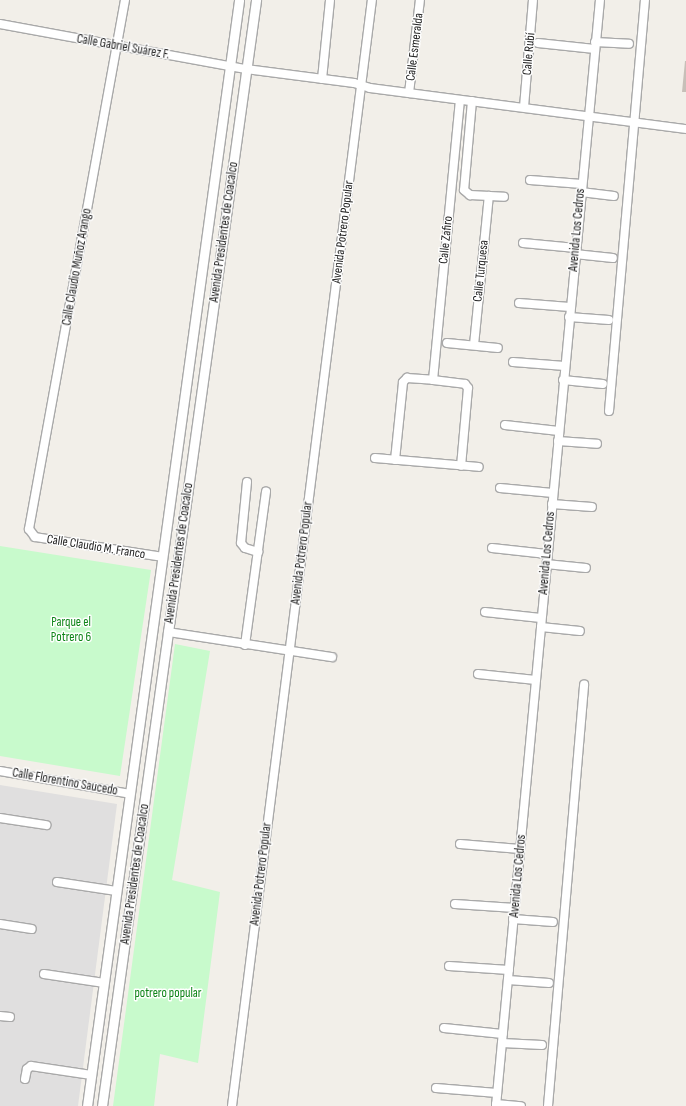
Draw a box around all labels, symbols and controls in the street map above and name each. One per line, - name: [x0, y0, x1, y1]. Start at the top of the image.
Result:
- street label: Calle Esmeralda: [403, 12, 427, 82]
- street label: Calle Gabriel Suárez F.: [75, 31, 171, 63]
- street label: Calle Rubí: [519, 32, 539, 76]
- street label: Avenida Presidentes de Coacalco: [206, 161, 242, 303]
- street label: Avenida Potrero Popular: [329, 180, 357, 284]
- street label: Avenida Los Cedros: [566, 188, 588, 272]
- street label: Calle Claudio Muñoz Arango: [59, 207, 95, 327]
- street label: Calle Zafiro: [436, 215, 456, 265]
- street label: Calle Turquesa: [470, 239, 492, 303]
- street label: Avenida Presidentes de Coacalco: [161, 482, 197, 624]
- street label: Avenida Potrero Popular: [288, 501, 316, 605]
- street label: Avenida Los Cedros: [536, 511, 558, 595]
- street label: Calle Claudio M. Franco: [46, 532, 146, 562]
- park label: Parque el Potrero 6: [51, 615, 91, 646]
- street label: Calle Florentino Saucedo: [11, 765, 119, 799]
- street label: Avenida Presidentes de Coacalco: [117, 803, 153, 945]
- street label: Avenida Potrero Popular: [247, 822, 275, 926]
- street label: Avenida Los Cedros: [507, 834, 529, 918]
- park label: potrero popular: [134, 985, 202, 1001]

